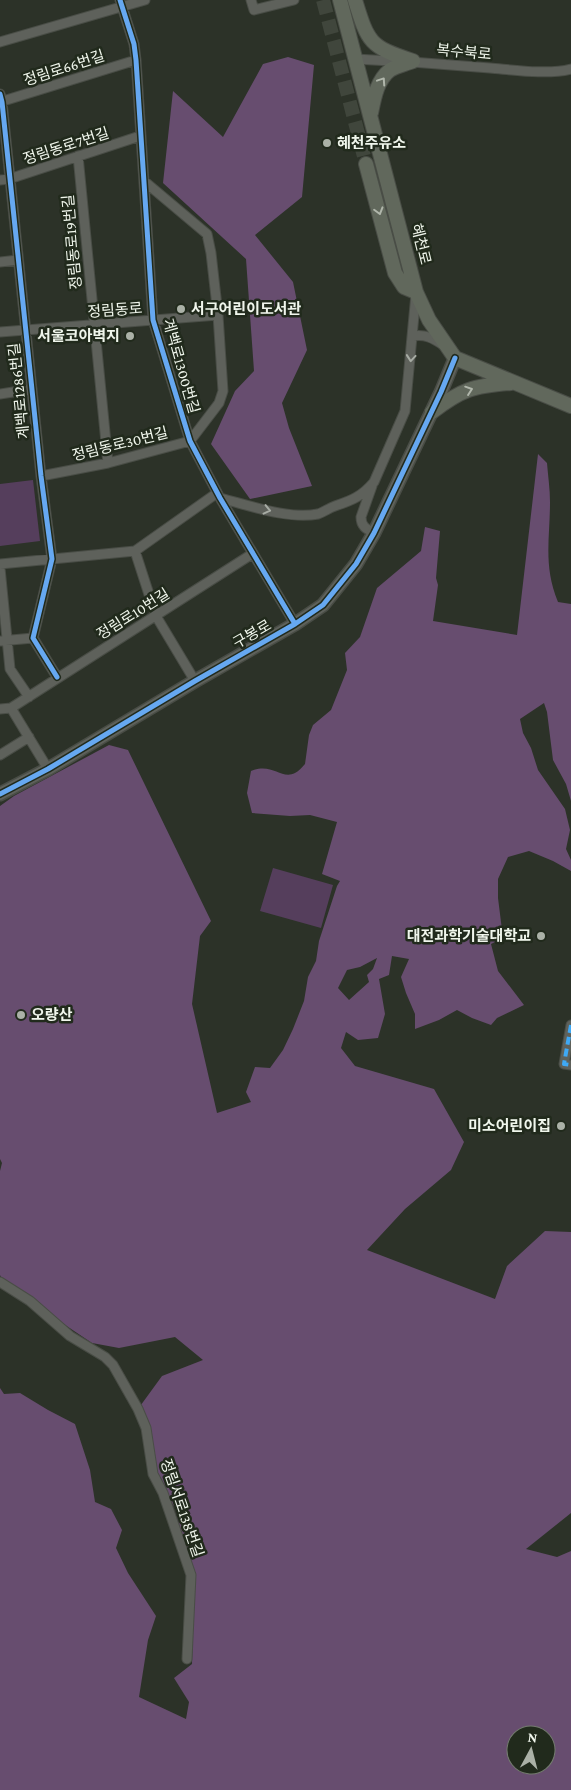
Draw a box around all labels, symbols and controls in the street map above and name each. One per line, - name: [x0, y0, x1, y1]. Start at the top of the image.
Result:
- street label: 복수북로: [436, 42, 492, 62]
- street label: 정림로66번길: [21, 47, 107, 89]
- one-way arrow: [376, 78, 385, 87]
- street label: 정림동로7번길: [21, 125, 111, 167]
- place label: 혜천주유소: [337, 134, 406, 151]
- marker: 혜천주유소: [321, 137, 333, 149]
- street label: 정림동로19번길: [60, 194, 84, 290]
- one-way arrow: [373, 206, 384, 215]
- street label: 혜천로: [408, 222, 435, 266]
- street label: 정림동로: [87, 300, 143, 320]
- place label: 서구어린이도서관: [191, 301, 302, 317]
- marker: 서구어린이도서관: [175, 303, 187, 315]
- street label: 계백로1300번길: [160, 317, 202, 415]
- place label: 서울코아벽지: [37, 328, 120, 344]
- marker: 서울코아벽지: [124, 330, 136, 342]
- street label: 계백로1286번길: [6, 342, 32, 440]
- one-way arrow: [405, 354, 416, 362]
- one-way arrow: [464, 386, 473, 396]
- street label: 정림동로30번길: [70, 424, 170, 464]
- one-way arrow: [262, 504, 271, 514]
- street label: 정림로10번길: [94, 585, 172, 643]
- street label: 구봉로: [230, 617, 274, 651]
- place label: 대전과학기술대학교: [407, 927, 531, 944]
- marker: 대전과학기술대학교: [535, 930, 547, 942]
- place label: 오량산: [31, 1007, 73, 1023]
- marker: 오량산: [15, 1009, 27, 1021]
- place label: 미소어린이집: [468, 1118, 551, 1134]
- marker: 미소어린이집: [555, 1120, 567, 1132]
- street label: 정림서로138번길: [158, 1457, 206, 1559]
- north arrow: [506, 1725, 556, 1775]
- text: N: [527, 1729, 539, 1746]

